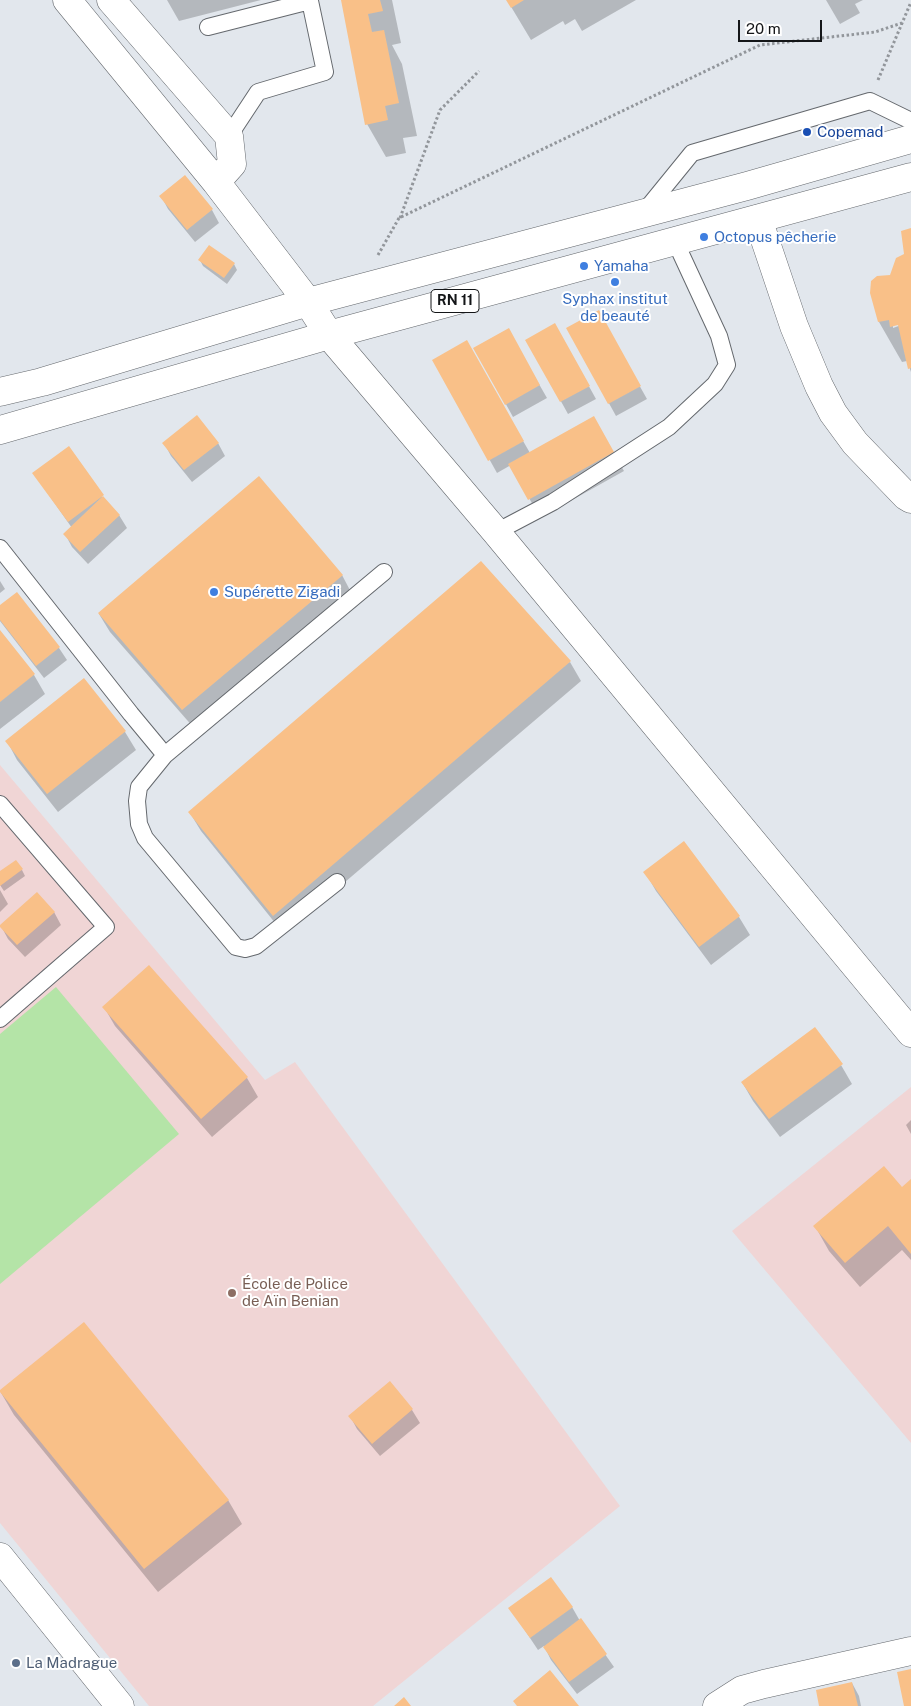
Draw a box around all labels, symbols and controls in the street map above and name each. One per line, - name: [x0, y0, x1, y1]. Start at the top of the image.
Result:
- scale bar: [741, 10, 825, 42]
- text: 20 m: [746, 20, 781, 37]
- place label: Copemad: [817, 123, 883, 141]
- marker: Copemad: [801, 126, 813, 138]
- place label: Octopus pêcherie: [714, 228, 836, 246]
- marker: Octopus pêcherie: [698, 231, 710, 243]
- place label: Yamaha: [594, 257, 649, 275]
- marker: Yamaha: [578, 260, 590, 272]
- marker: Syphax institut de beauté: [609, 276, 621, 288]
- road number: RN 11: [431, 290, 479, 312]
- place label: Syphax institut de beauté: [562, 290, 668, 325]
- place label: Supérette Zigadi: [224, 583, 340, 601]
- marker: Supérette Zigadi: [208, 586, 220, 598]
- place label: École de Police de Aïn Benian: [242, 1275, 348, 1310]
- marker: École de Police de Aïn Benian: [226, 1287, 238, 1299]
- place label: La Madrague: [26, 1654, 117, 1672]
- marker: La Madrague: [10, 1657, 22, 1669]

